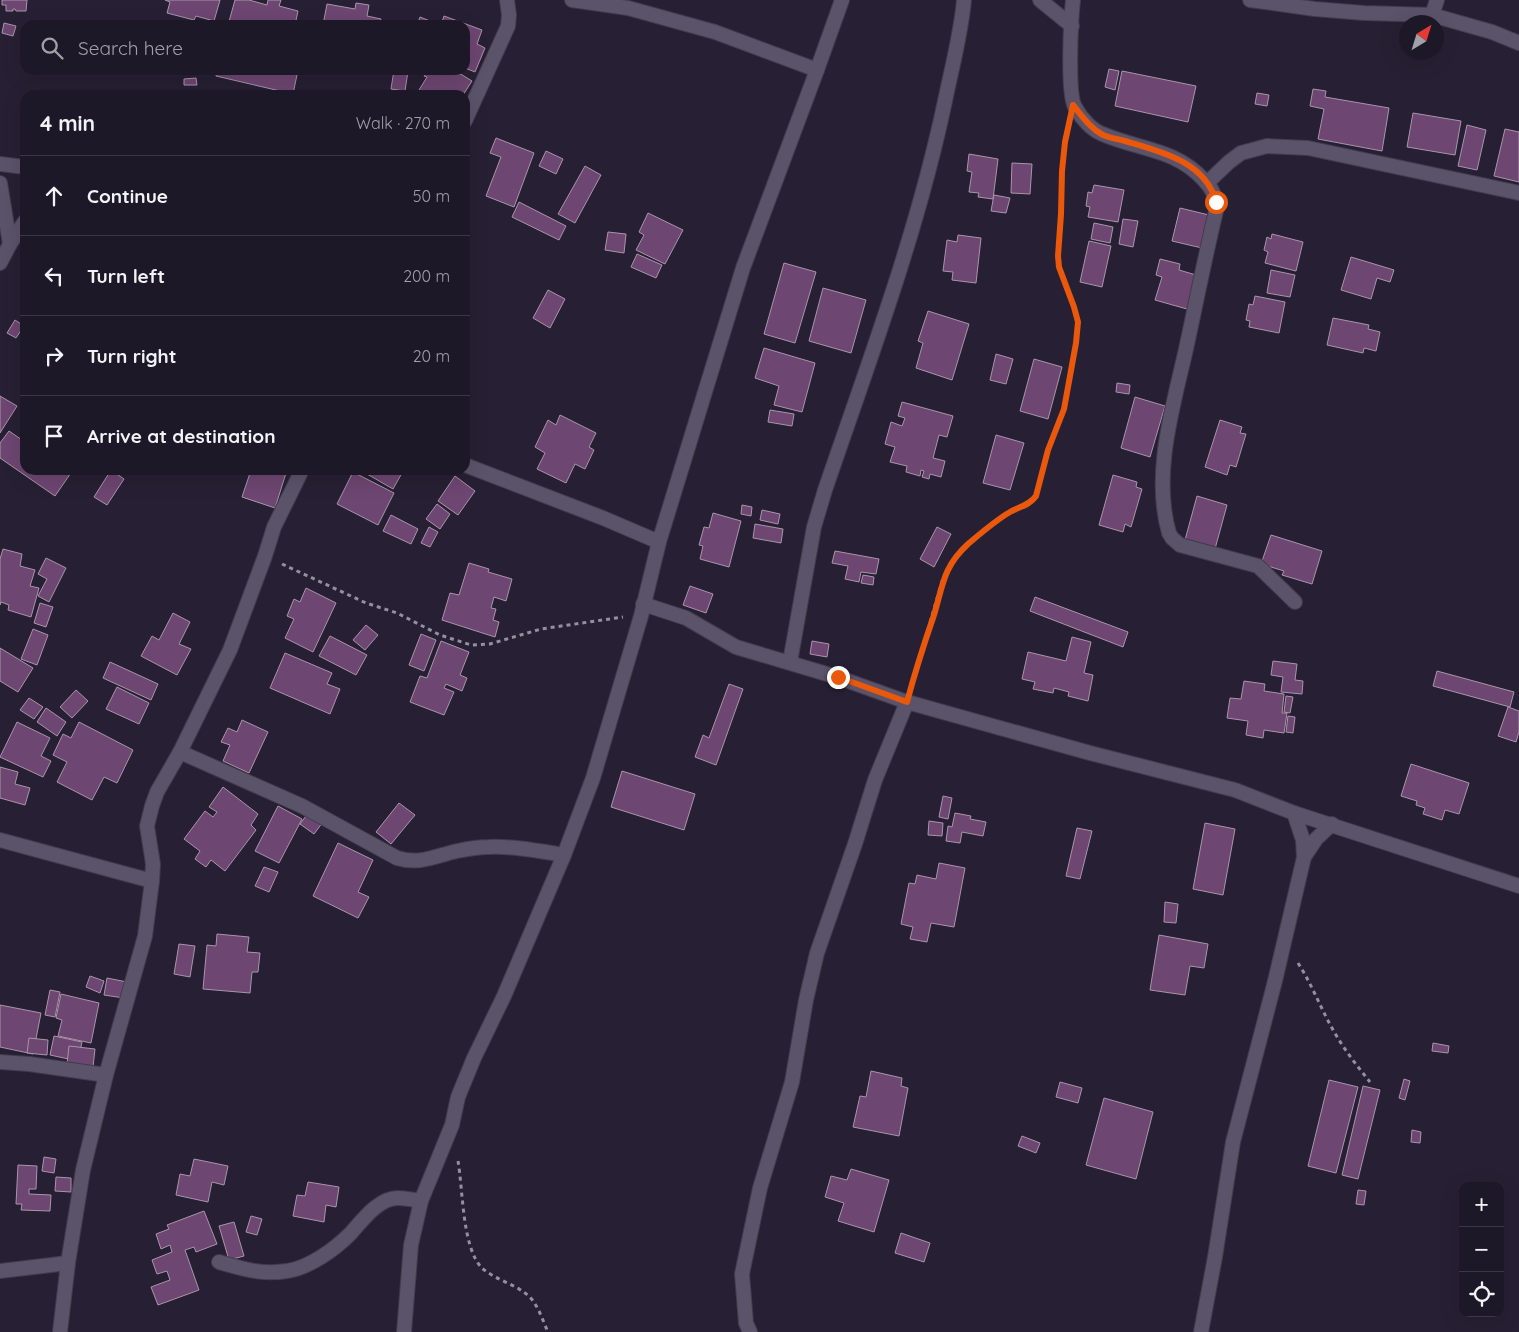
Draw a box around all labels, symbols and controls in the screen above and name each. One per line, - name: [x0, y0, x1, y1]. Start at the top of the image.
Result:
- north arrow: [1399, 15, 1444, 60]
- search box: [20, 20, 470, 75]
- icon: search: [38, 34, 66, 62]
- text: Search here: [78, 36, 183, 60]
- text: 4 min: [40, 110, 95, 136]
- text: Walk · 270 m: [356, 113, 450, 133]
- icon: ahead: [40, 182, 68, 210]
- text: Continue: [87, 184, 168, 208]
- text: 50 m: [413, 186, 450, 206]
- route start: [1205, 191, 1228, 214]
- icon: left: [40, 262, 68, 290]
- text: Turn left: [87, 264, 165, 288]
- text: 200 m: [403, 266, 450, 286]
- icon: right: [40, 342, 68, 370]
- text: Turn right: [87, 344, 176, 368]
- text: 20 m: [413, 346, 450, 366]
- icon: arrive: [40, 422, 68, 450]
- text: Arrive at destination: [87, 424, 276, 448]
- route end: [827, 666, 850, 689]
- map controls: [1459, 1182, 1504, 1317]
- button: +: [1459, 1182, 1504, 1227]
- button: −: [1459, 1227, 1504, 1272]
- button: locate: [1459, 1272, 1504, 1317]

